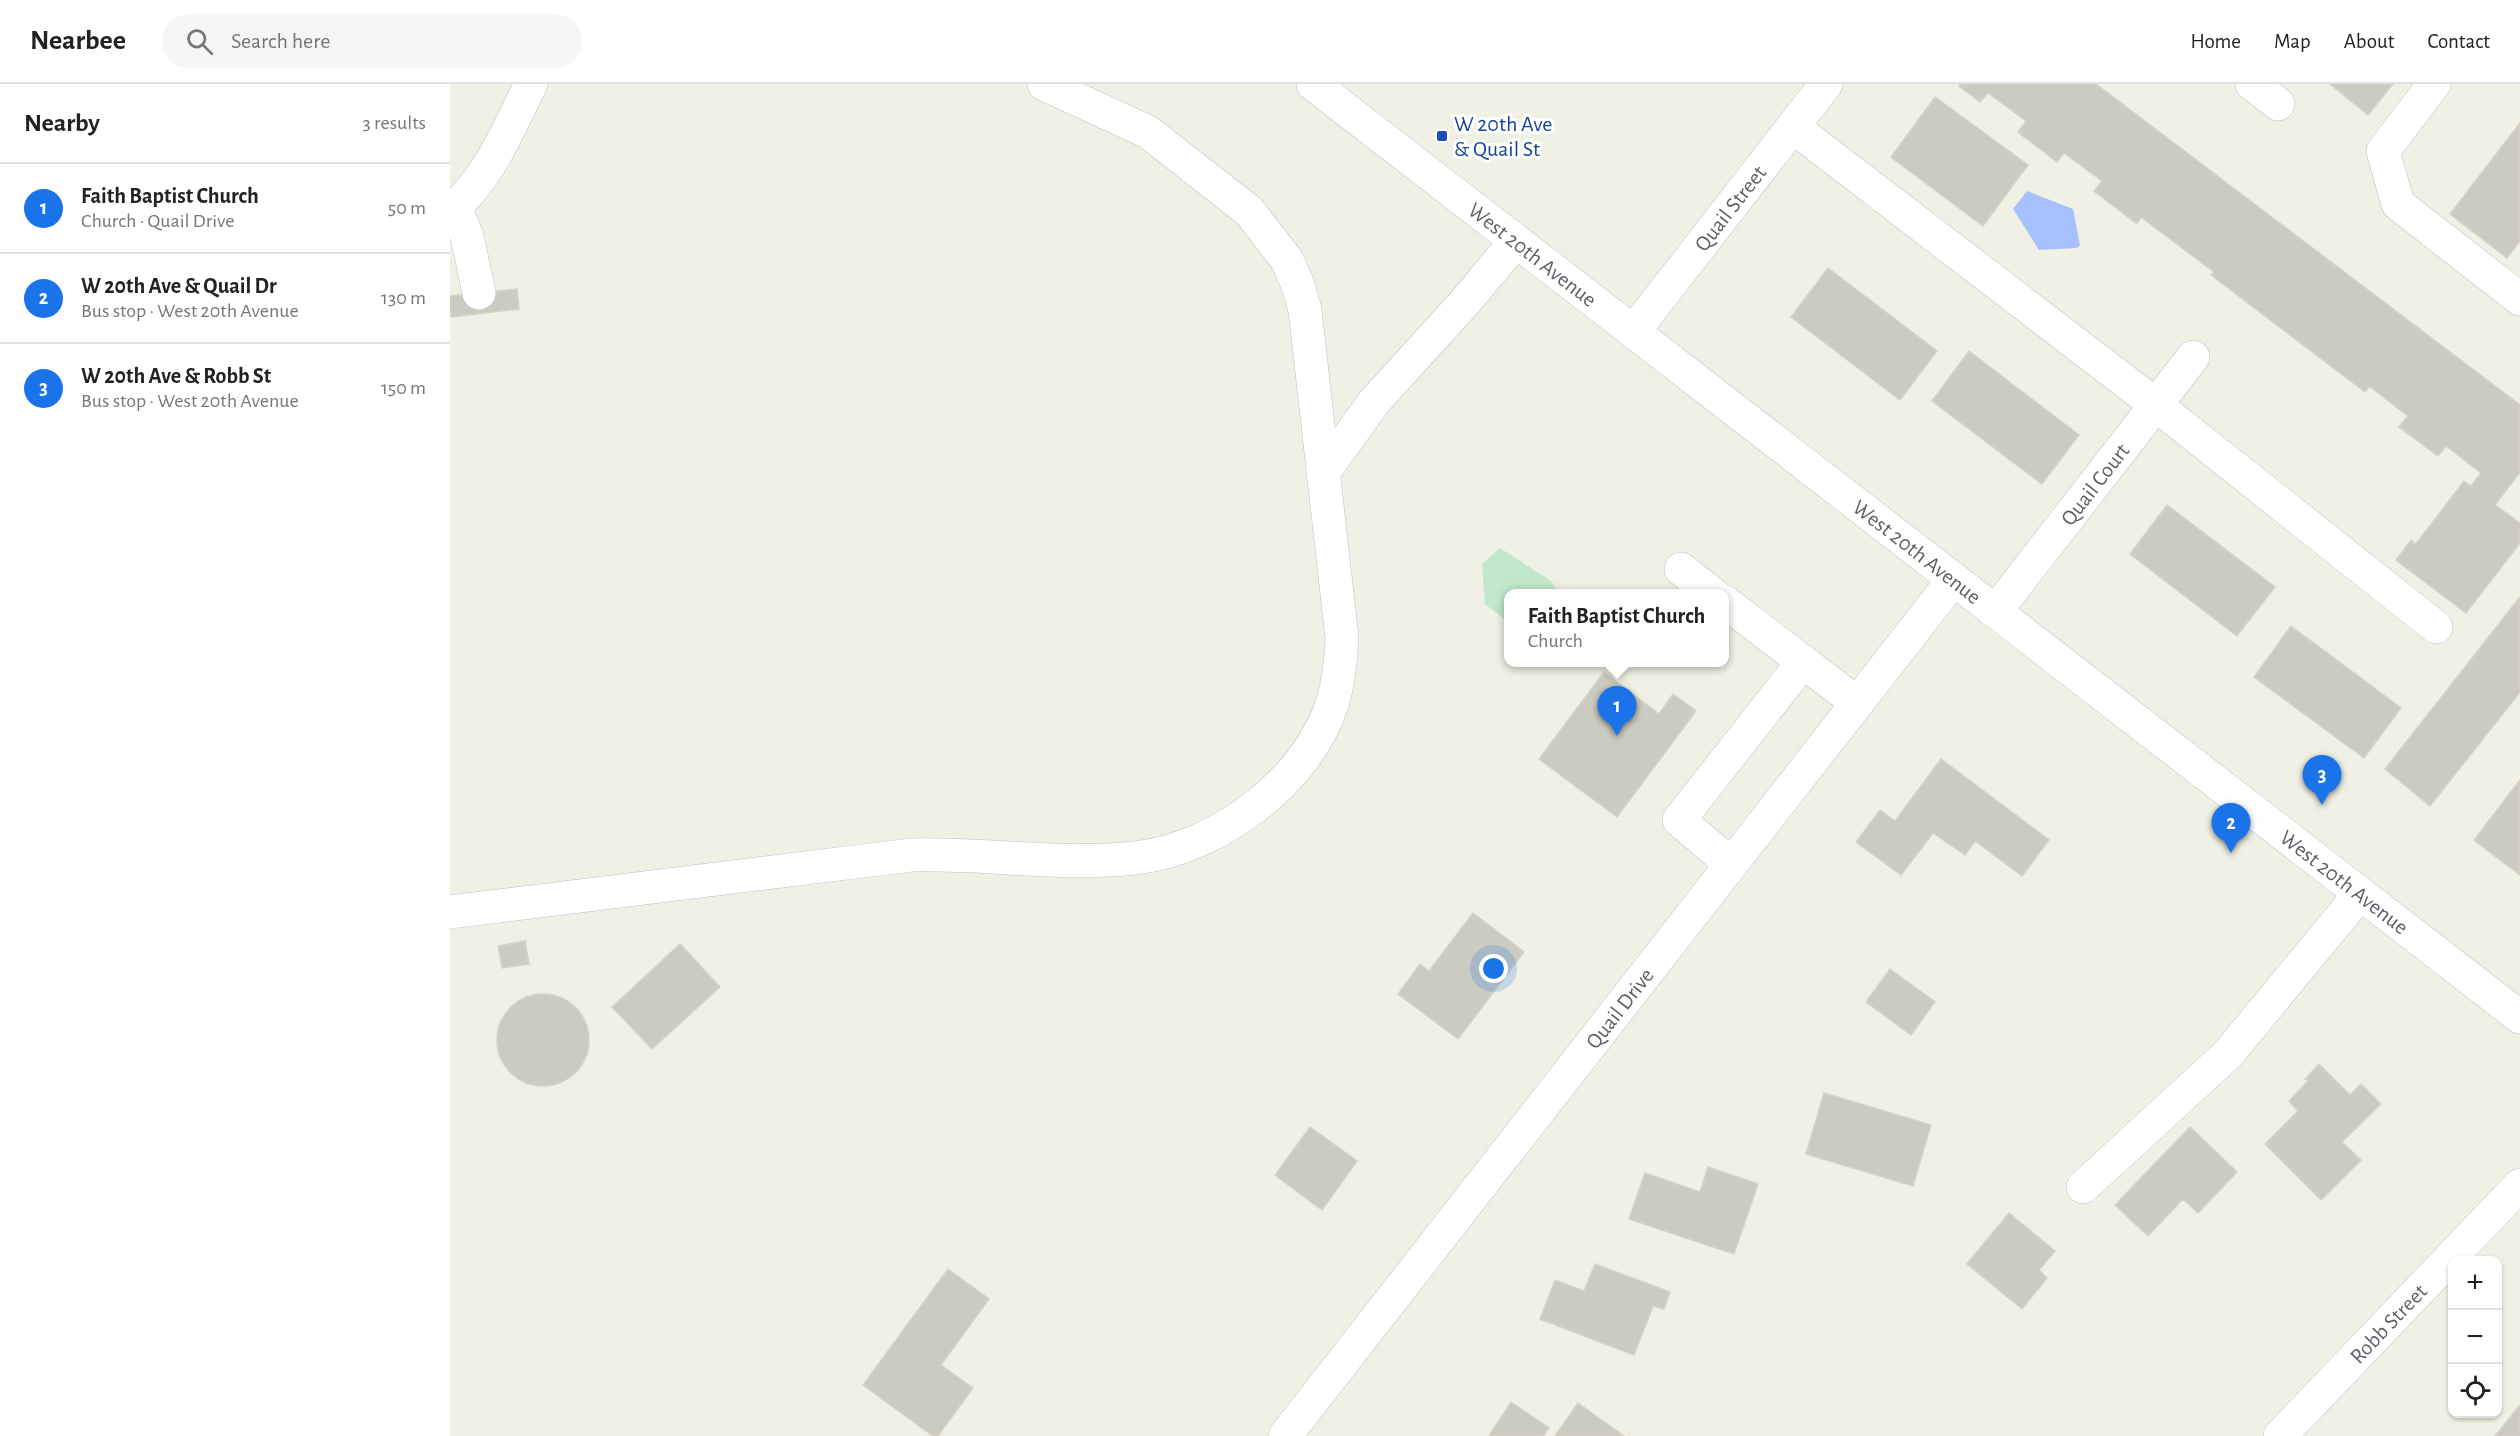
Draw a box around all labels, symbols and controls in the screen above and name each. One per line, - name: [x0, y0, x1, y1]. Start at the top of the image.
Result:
- search box: [162, 14, 582, 68]
- icon: search: [183, 25, 216, 58]
- text: Nearbee: [30, 27, 126, 55]
- text: Search here: [231, 30, 330, 52]
- text: Home: [2190, 31, 2241, 52]
- text: Map: [2274, 31, 2311, 52]
- text: About: [2344, 31, 2394, 52]
- text: Contact: [2427, 31, 2490, 52]
- text: Nearby: [24, 110, 100, 136]
- text: 3 results: [362, 113, 426, 133]
- place label: W 20th Ave & Quail St: [1454, 113, 1552, 160]
- marker: W 20th Ave & Quail St: [1435, 129, 1449, 143]
- street label: Quail Street: [1691, 162, 1770, 255]
- text: Faith Baptist Church: [81, 185, 259, 207]
- text: 1: [40, 198, 47, 218]
- text: 50 m: [388, 198, 426, 218]
- street label: West 20th Avenue: [1464, 199, 1601, 311]
- text: Church · Quail Drive: [81, 211, 234, 231]
- text: W 20th Ave & Quail Dr: [81, 275, 277, 297]
- text: 2: [39, 288, 48, 308]
- text: 130 m: [381, 288, 426, 308]
- text: Bus stop · West 20th Avenue: [81, 301, 299, 321]
- text: W 20th Ave & Robb St: [81, 365, 271, 387]
- text: 3: [39, 378, 48, 398]
- text: 150 m: [381, 378, 426, 398]
- text: Bus stop · West 20th Avenue: [81, 391, 299, 411]
- street label: Quail Court: [2057, 440, 2134, 530]
- street label: West 20th Avenue: [1849, 496, 1985, 608]
- popup: [1504, 589, 1729, 667]
- text: Faith Baptist Church: [1528, 605, 1705, 627]
- text: Church: [1528, 631, 1583, 651]
- pin: 1: [1598, 686, 1636, 736]
- pin: 3: [2302, 756, 2342, 805]
- pin: 2: [2212, 804, 2250, 853]
- street label: West 20th Avenue: [2276, 826, 2412, 939]
- your location: [1479, 954, 1508, 983]
- street label: Quail Drive: [1582, 964, 1658, 1053]
- map controls: [2448, 1256, 2502, 1418]
- button: +: [2448, 1256, 2502, 1310]
- street label: Robb Street: [2346, 1280, 2431, 1368]
- button: −: [2448, 1310, 2502, 1364]
- button: locate: [2448, 1364, 2502, 1418]

